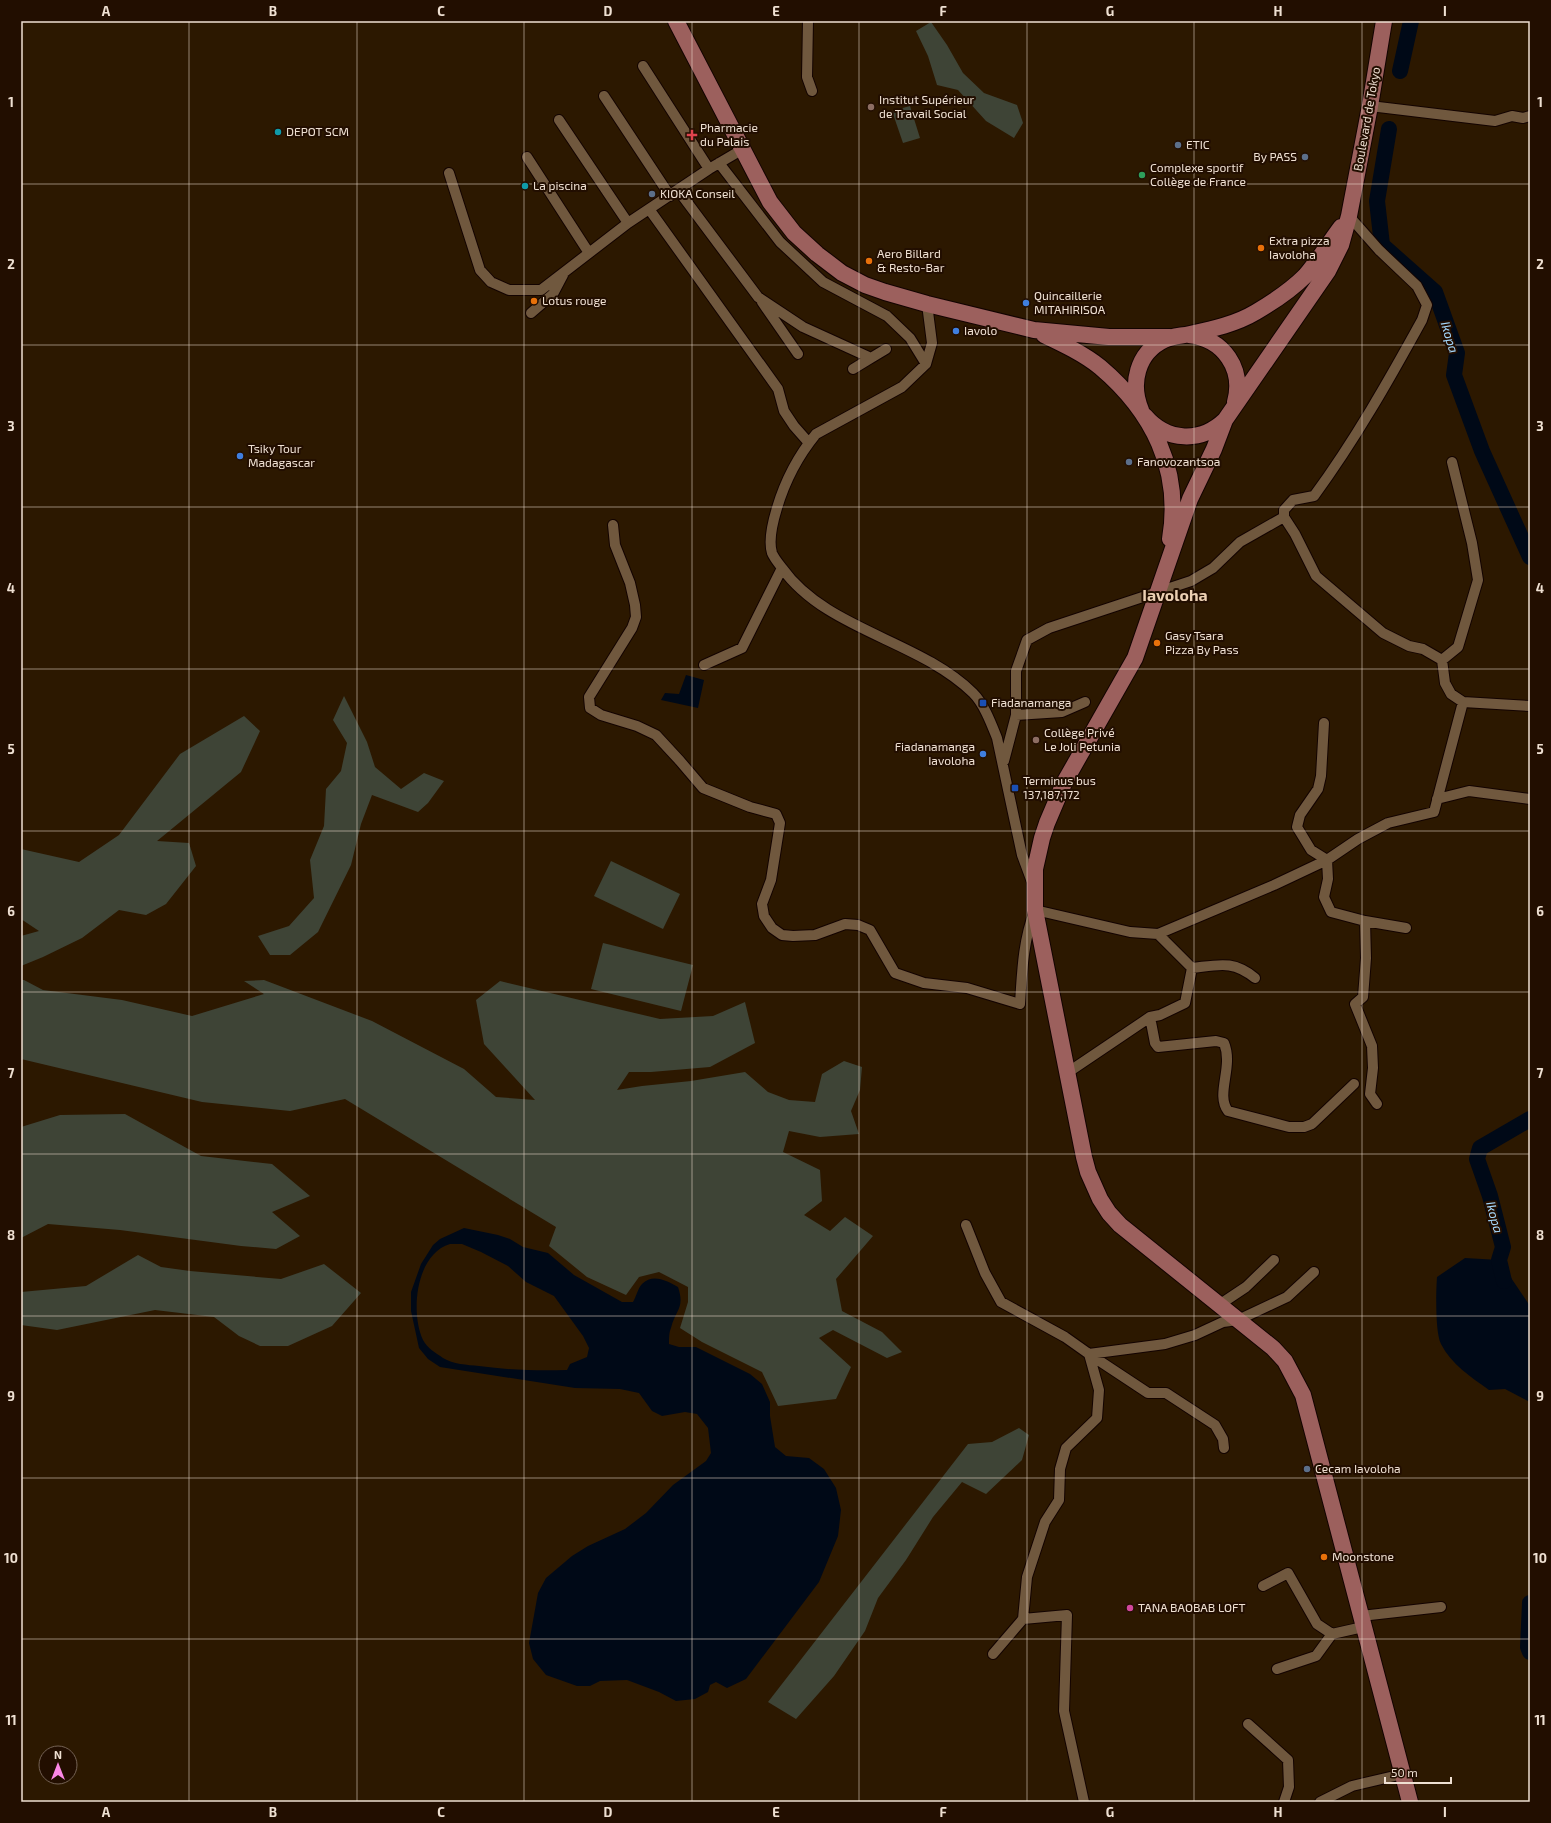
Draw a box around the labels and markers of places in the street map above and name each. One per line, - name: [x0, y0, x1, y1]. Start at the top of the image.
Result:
- place label: Institut Supérieur de Travail Social: [879, 92, 974, 120]
- marker: Institut Supérieur de Travail Social: [866, 102, 876, 112]
- place label: Pharmacie du Palais: [700, 120, 758, 148]
- place label: DEPOT SCM: [286, 124, 349, 138]
- marker: DEPOT SCM: [273, 127, 283, 137]
- marker: Pharmacie du Palais: [687, 130, 697, 140]
- place label: ETIC: [1186, 137, 1210, 151]
- marker: ETIC: [1173, 140, 1183, 150]
- place label: By PASS: [1253, 149, 1297, 163]
- marker: By PASS: [1300, 152, 1310, 162]
- place label: Complexe sportif Collège de France: [1150, 160, 1246, 188]
- marker: Complexe sportif Collège de France: [1137, 170, 1147, 180]
- place label: La piscina: [533, 178, 587, 192]
- marker: La piscina: [520, 181, 530, 191]
- place label: KIOKA Conseil: [660, 186, 735, 200]
- marker: KIOKA Conseil: [647, 189, 657, 199]
- place label: Extra pizza Iavoloha: [1269, 233, 1329, 261]
- marker: Extra pizza Iavoloha: [1256, 243, 1266, 253]
- place label: Aero Billard & Resto-Bar: [877, 246, 945, 274]
- marker: Aero Billard & Resto-Bar: [864, 256, 874, 266]
- place label: Quincaillerie MITAHIRISOA: [1034, 288, 1106, 316]
- place label: Lotus rouge: [542, 293, 607, 307]
- marker: Lotus rouge: [529, 296, 539, 306]
- marker: Quincaillerie MITAHIRISOA: [1021, 298, 1031, 308]
- place label: Iavolo: [964, 323, 997, 337]
- marker: Iavolo: [951, 326, 961, 336]
- place label: Tsiky Tour Madagascar: [248, 441, 315, 469]
- marker: Tsiky Tour Madagascar: [235, 451, 245, 461]
- place label: Fanovozantsoa: [1137, 454, 1220, 468]
- marker: Fanovozantsoa: [1124, 457, 1134, 467]
- place label: Gasy Tsara Pizza By Pass: [1165, 628, 1239, 656]
- marker: Gasy Tsara Pizza By Pass: [1152, 638, 1162, 648]
- place label: Fiadanamanga: [991, 695, 1071, 709]
- marker: Fiadanamanga: [978, 698, 988, 708]
- place label: Collège Privé Le Joli Petunia: [1044, 725, 1121, 753]
- marker: Collège Privé Le Joli Petunia: [1031, 735, 1041, 745]
- place label: Fiadanamanga Iavoloha: [895, 739, 975, 767]
- marker: Fiadanamanga Iavoloha: [978, 749, 988, 759]
- place label: Terminus bus 137,187,172: [1023, 773, 1096, 801]
- marker: Terminus bus 137,187,172: [1010, 783, 1020, 793]
- place label: Cecam Iavoloha: [1315, 1461, 1401, 1475]
- marker: Cecam Iavoloha: [1302, 1464, 1312, 1474]
- place label: Moonstone: [1332, 1549, 1394, 1563]
- marker: Moonstone: [1319, 1552, 1329, 1562]
- place label: TANA BAOBAB LOFT: [1138, 1600, 1245, 1614]
- marker: TANA BAOBAB LOFT: [1125, 1603, 1135, 1613]

